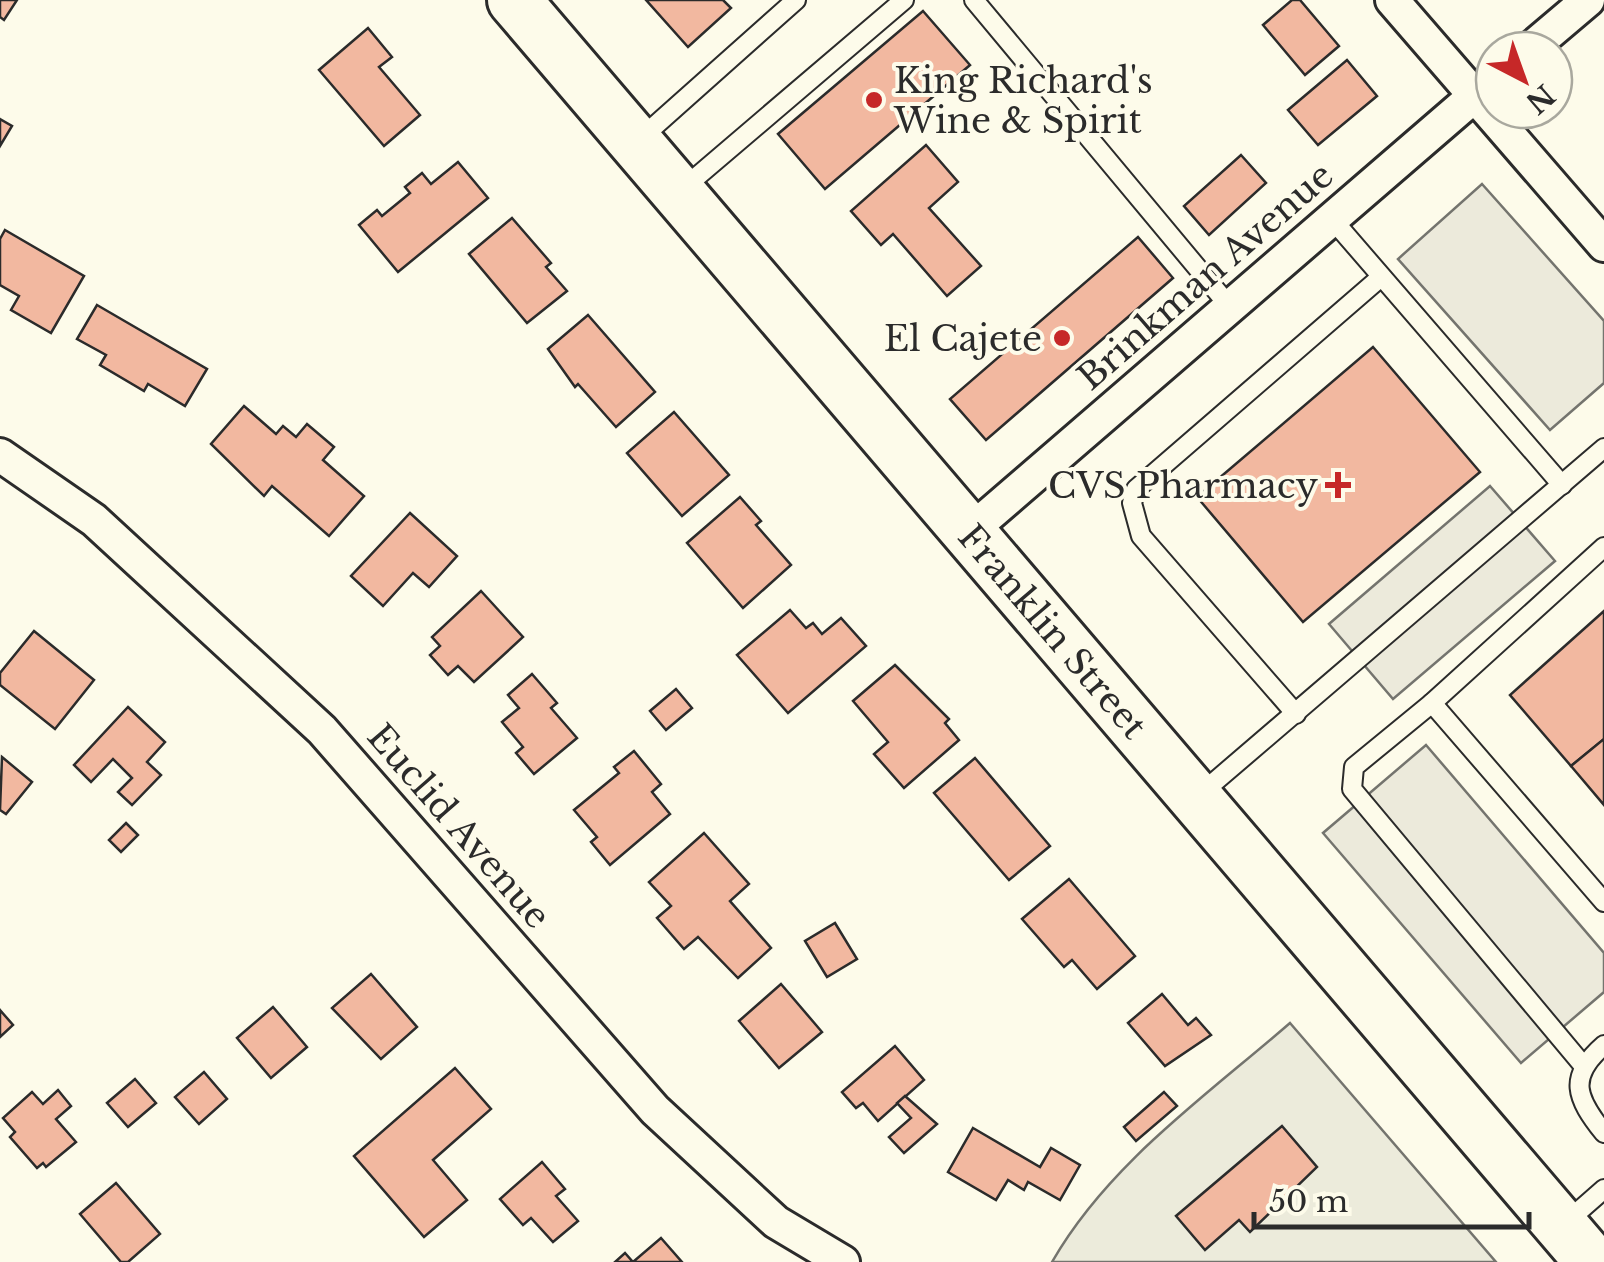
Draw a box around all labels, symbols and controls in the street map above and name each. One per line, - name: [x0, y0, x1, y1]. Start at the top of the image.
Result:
- north arrow: [1474, 30, 1574, 130]
- place label: King Richard's Wine & Spirit: [893, 59, 1153, 142]
- text: N: [1519, 77, 1561, 120]
- marker: King Richard's Wine & Spirit: [863, 89, 885, 111]
- street label: Brinkman Avenue: [1069, 153, 1341, 399]
- place label: El Cajete: [884, 317, 1042, 360]
- marker: El Cajete: [1051, 327, 1073, 349]
- place label: CVS Pharmacy: [1048, 464, 1318, 507]
- marker: CVS Pharmacy: [1327, 474, 1349, 496]
- street label: Franklin Street: [950, 515, 1156, 747]
- street label: Euclid Avenue: [359, 715, 559, 937]
- scale bar: [1254, 1167, 1529, 1229]
- text: 50 m: [1269, 1183, 1348, 1220]

